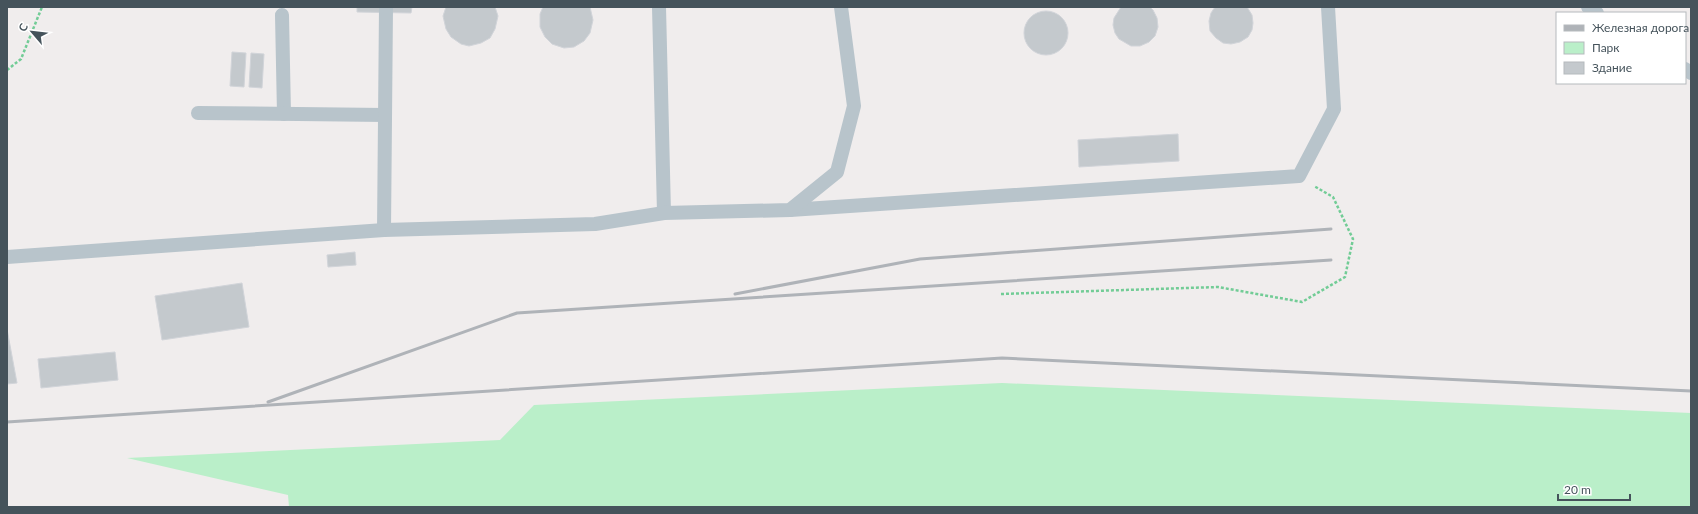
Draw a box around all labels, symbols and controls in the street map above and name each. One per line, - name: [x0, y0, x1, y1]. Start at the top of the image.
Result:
- north arrow: [12, 12, 52, 52]
- legend: [1556, 12, 1686, 84]
- text: С: [15, 20, 31, 33]
- text: Железная дорога: [1592, 20, 1689, 35]
- text: Парк: [1592, 40, 1620, 55]
- text: Здание: [1592, 60, 1632, 75]
- scale bar: [1558, 476, 1630, 502]
- text: 20 m: [1564, 482, 1591, 497]

